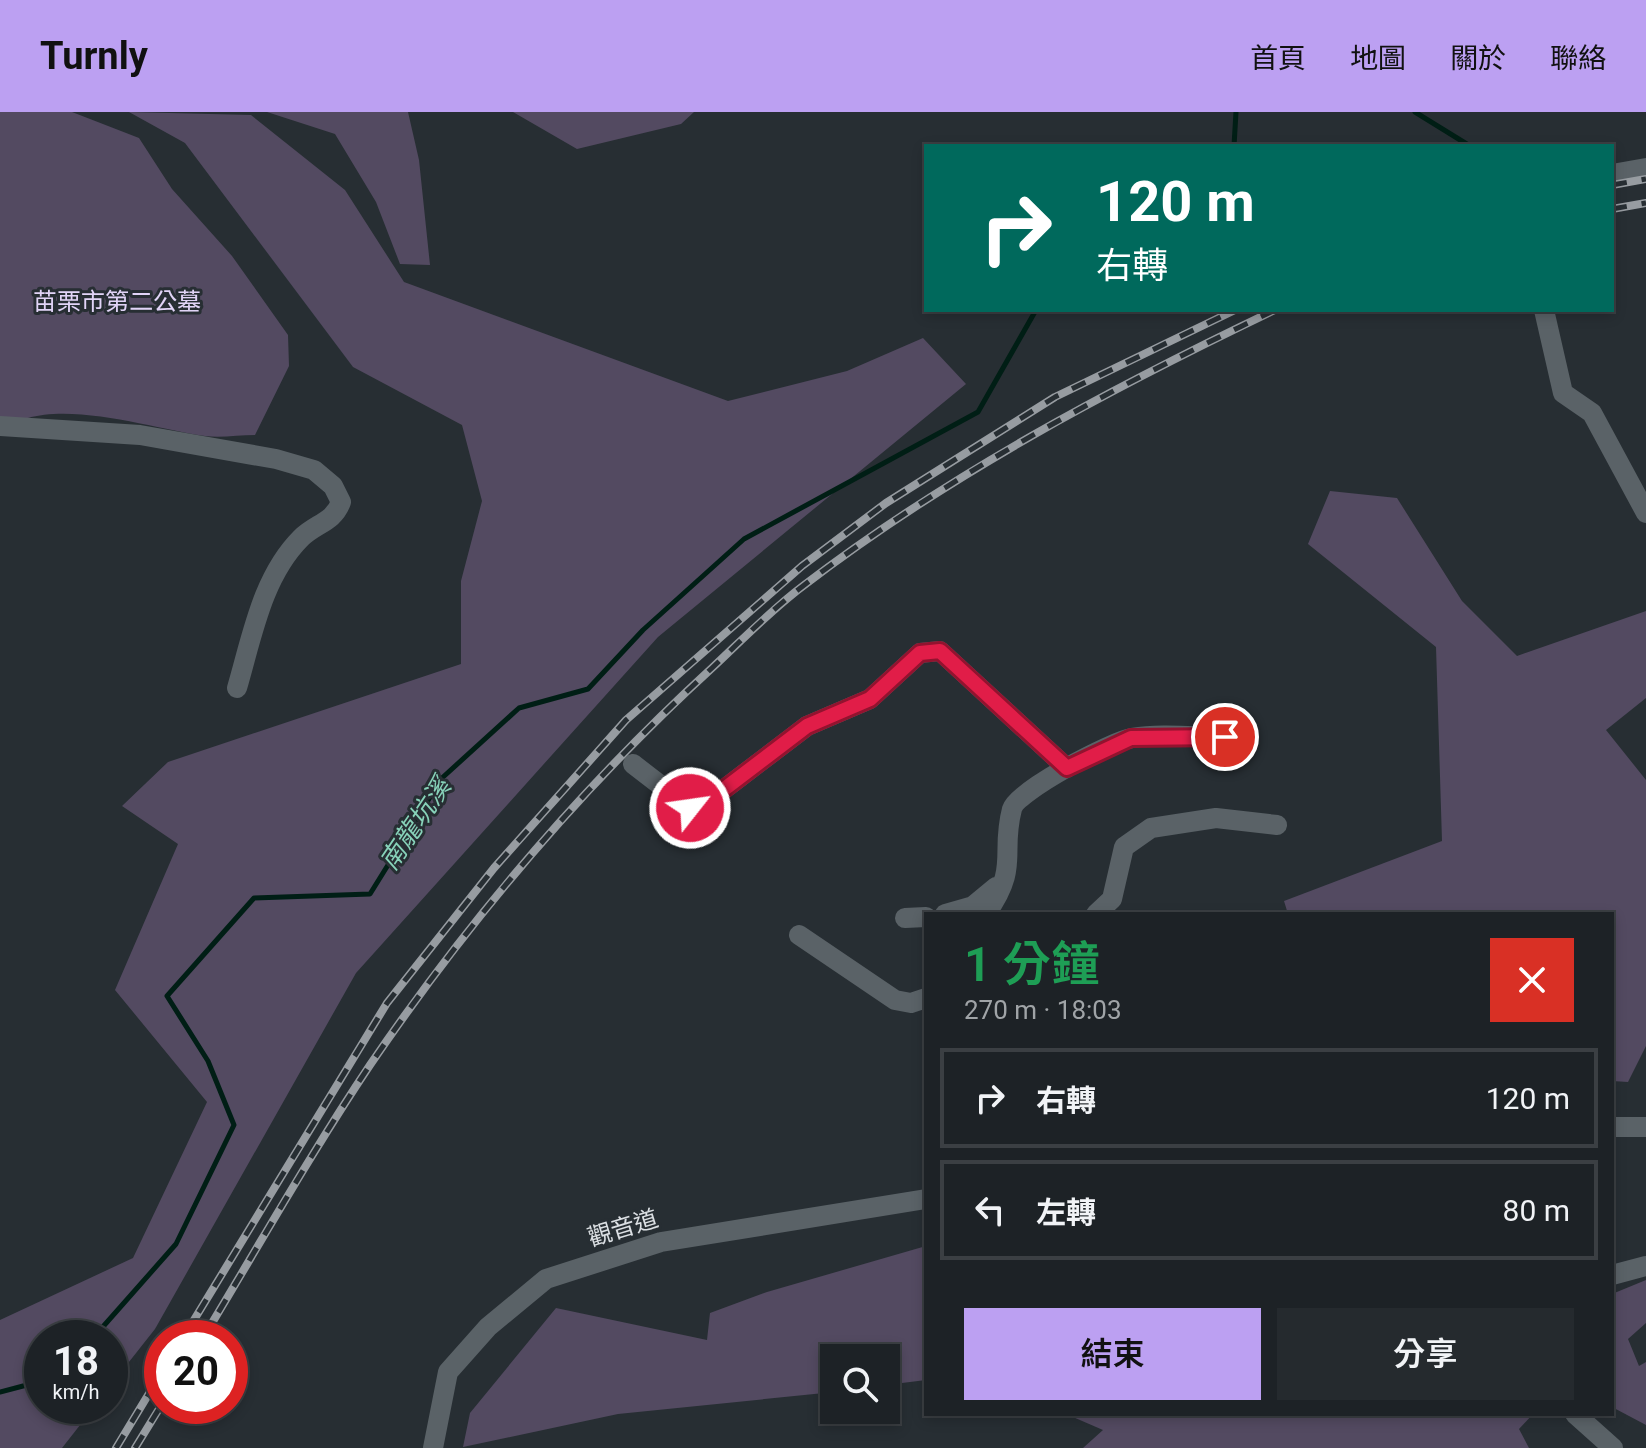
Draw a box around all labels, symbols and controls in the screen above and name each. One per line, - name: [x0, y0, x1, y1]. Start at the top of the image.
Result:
- text: Turnly: [40, 34, 148, 78]
- text: 首頁: [1250, 42, 1306, 75]
- text: 地圖: [1350, 42, 1406, 75]
- text: 關於: [1450, 42, 1506, 75]
- text: 聯絡: [1550, 42, 1606, 75]
- text: 120 m: [1096, 169, 1255, 235]
- icon: right: [964, 176, 1068, 280]
- text: 右轉: [1096, 245, 1168, 287]
- park label: 苗栗市第二公墓: [33, 288, 201, 316]
- pin: [1191, 703, 1259, 771]
- icon: arrive: [1203, 715, 1247, 759]
- position arrow: [648, 766, 732, 850]
- water label: 南龍坑溪: [373, 769, 459, 876]
- text: 1 分鐘: [964, 936, 1099, 993]
- button: close: [1490, 938, 1574, 1022]
- text: 270 m · 18:03: [964, 995, 1122, 1025]
- icon: right: [968, 1076, 1012, 1120]
- text: 120 m: [1486, 1081, 1570, 1116]
- text: 右轉: [1036, 1083, 1096, 1118]
- icon: left: [968, 1188, 1012, 1232]
- text: 80 m: [1503, 1193, 1570, 1228]
- text: 左轉: [1036, 1195, 1096, 1230]
- street label: 觀音道: [584, 1204, 662, 1252]
- button: 結束: [964, 1308, 1261, 1400]
- button: 分享: [1277, 1308, 1574, 1400]
- speed limit sign: 20: [144, 1320, 248, 1424]
- text: 18: [53, 1338, 99, 1385]
- map controls: [820, 1344, 900, 1424]
- button: search: [820, 1344, 900, 1424]
- text: km/h: [53, 1380, 99, 1404]

